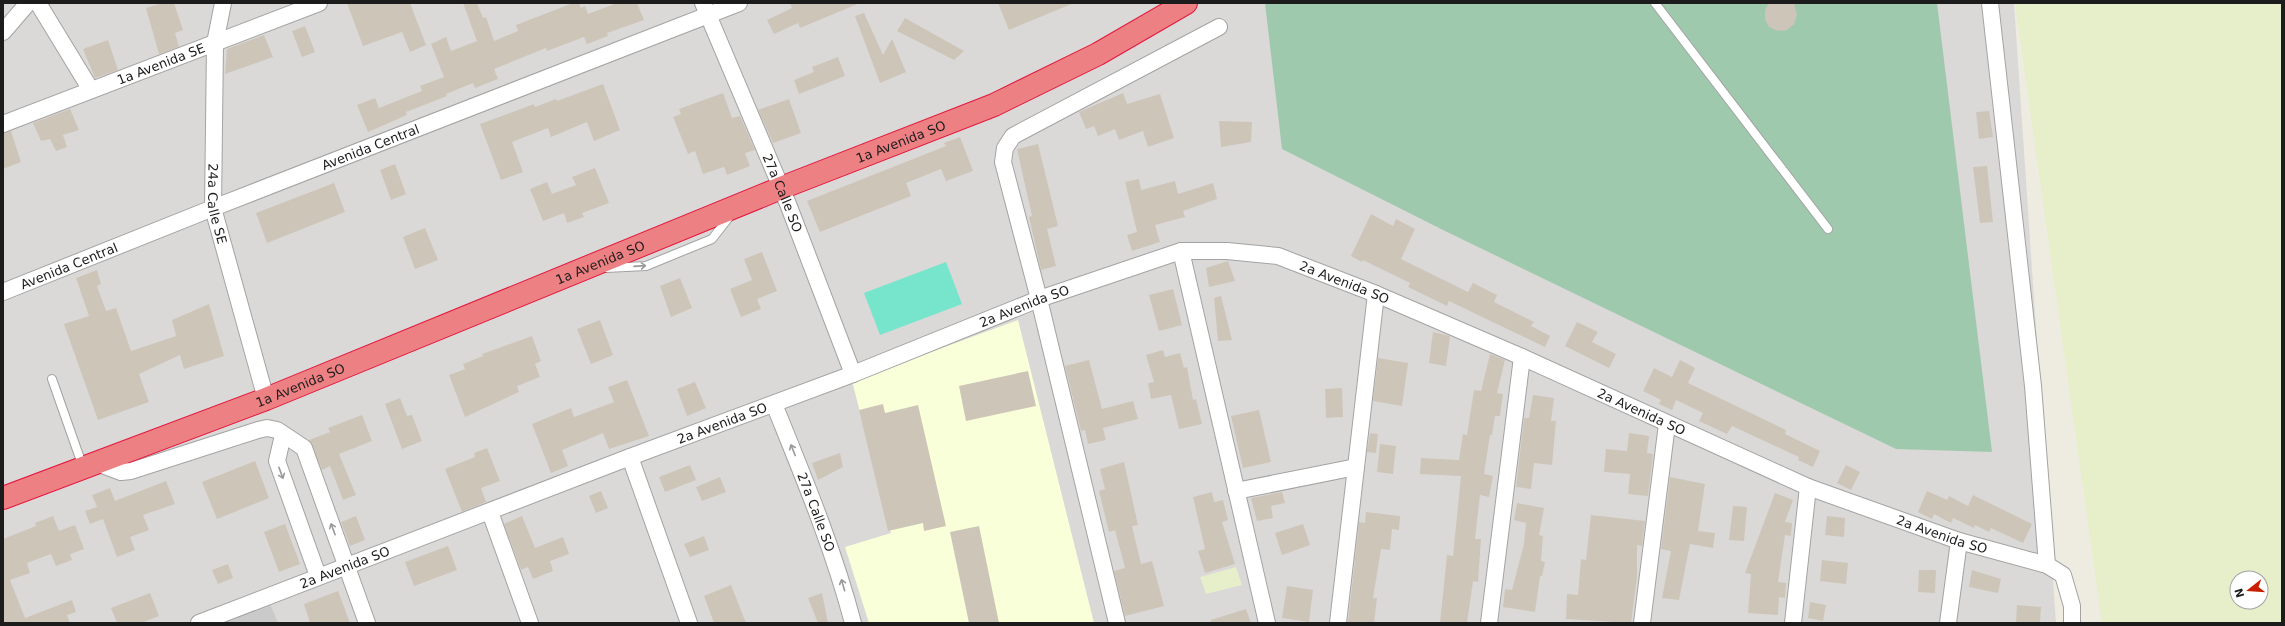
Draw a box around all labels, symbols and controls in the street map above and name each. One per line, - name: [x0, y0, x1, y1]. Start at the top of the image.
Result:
- street label: 1a Avenida SE: [115, 40, 207, 88]
- street label: 1a Avenida SO: [854, 118, 948, 166]
- street label: Avenida Central: [320, 121, 421, 173]
- street label: 27a Calle SO: [760, 152, 805, 234]
- street label: 24a Calle SE: [205, 163, 230, 246]
- street label: 1a Avenida SO: [553, 238, 647, 288]
- street label: Avenida Central: [18, 240, 120, 292]
- street label: 2a Avenida SO: [1297, 258, 1392, 307]
- one-way arrow: [633, 262, 646, 270]
- street label: 2a Avenida SO: [977, 282, 1071, 330]
- street label: 1a Avenida SO: [254, 360, 347, 410]
- street label: 2a Avenida SO: [1595, 385, 1688, 438]
- street label: 2a Avenida SO: [675, 400, 769, 447]
- one-way arrow: [788, 445, 796, 457]
- one-way arrow: [278, 466, 285, 479]
- street label: 27a Calle SO: [794, 470, 838, 554]
- street label: 2a Avenida SO: [1895, 512, 1989, 556]
- one-way arrow: [329, 522, 336, 535]
- street label: 2a Avenida SO: [298, 543, 392, 591]
- north arrow: [2229, 570, 2269, 610]
- one-way arrow: [839, 579, 846, 592]
- text: N: [2232, 586, 2247, 599]

